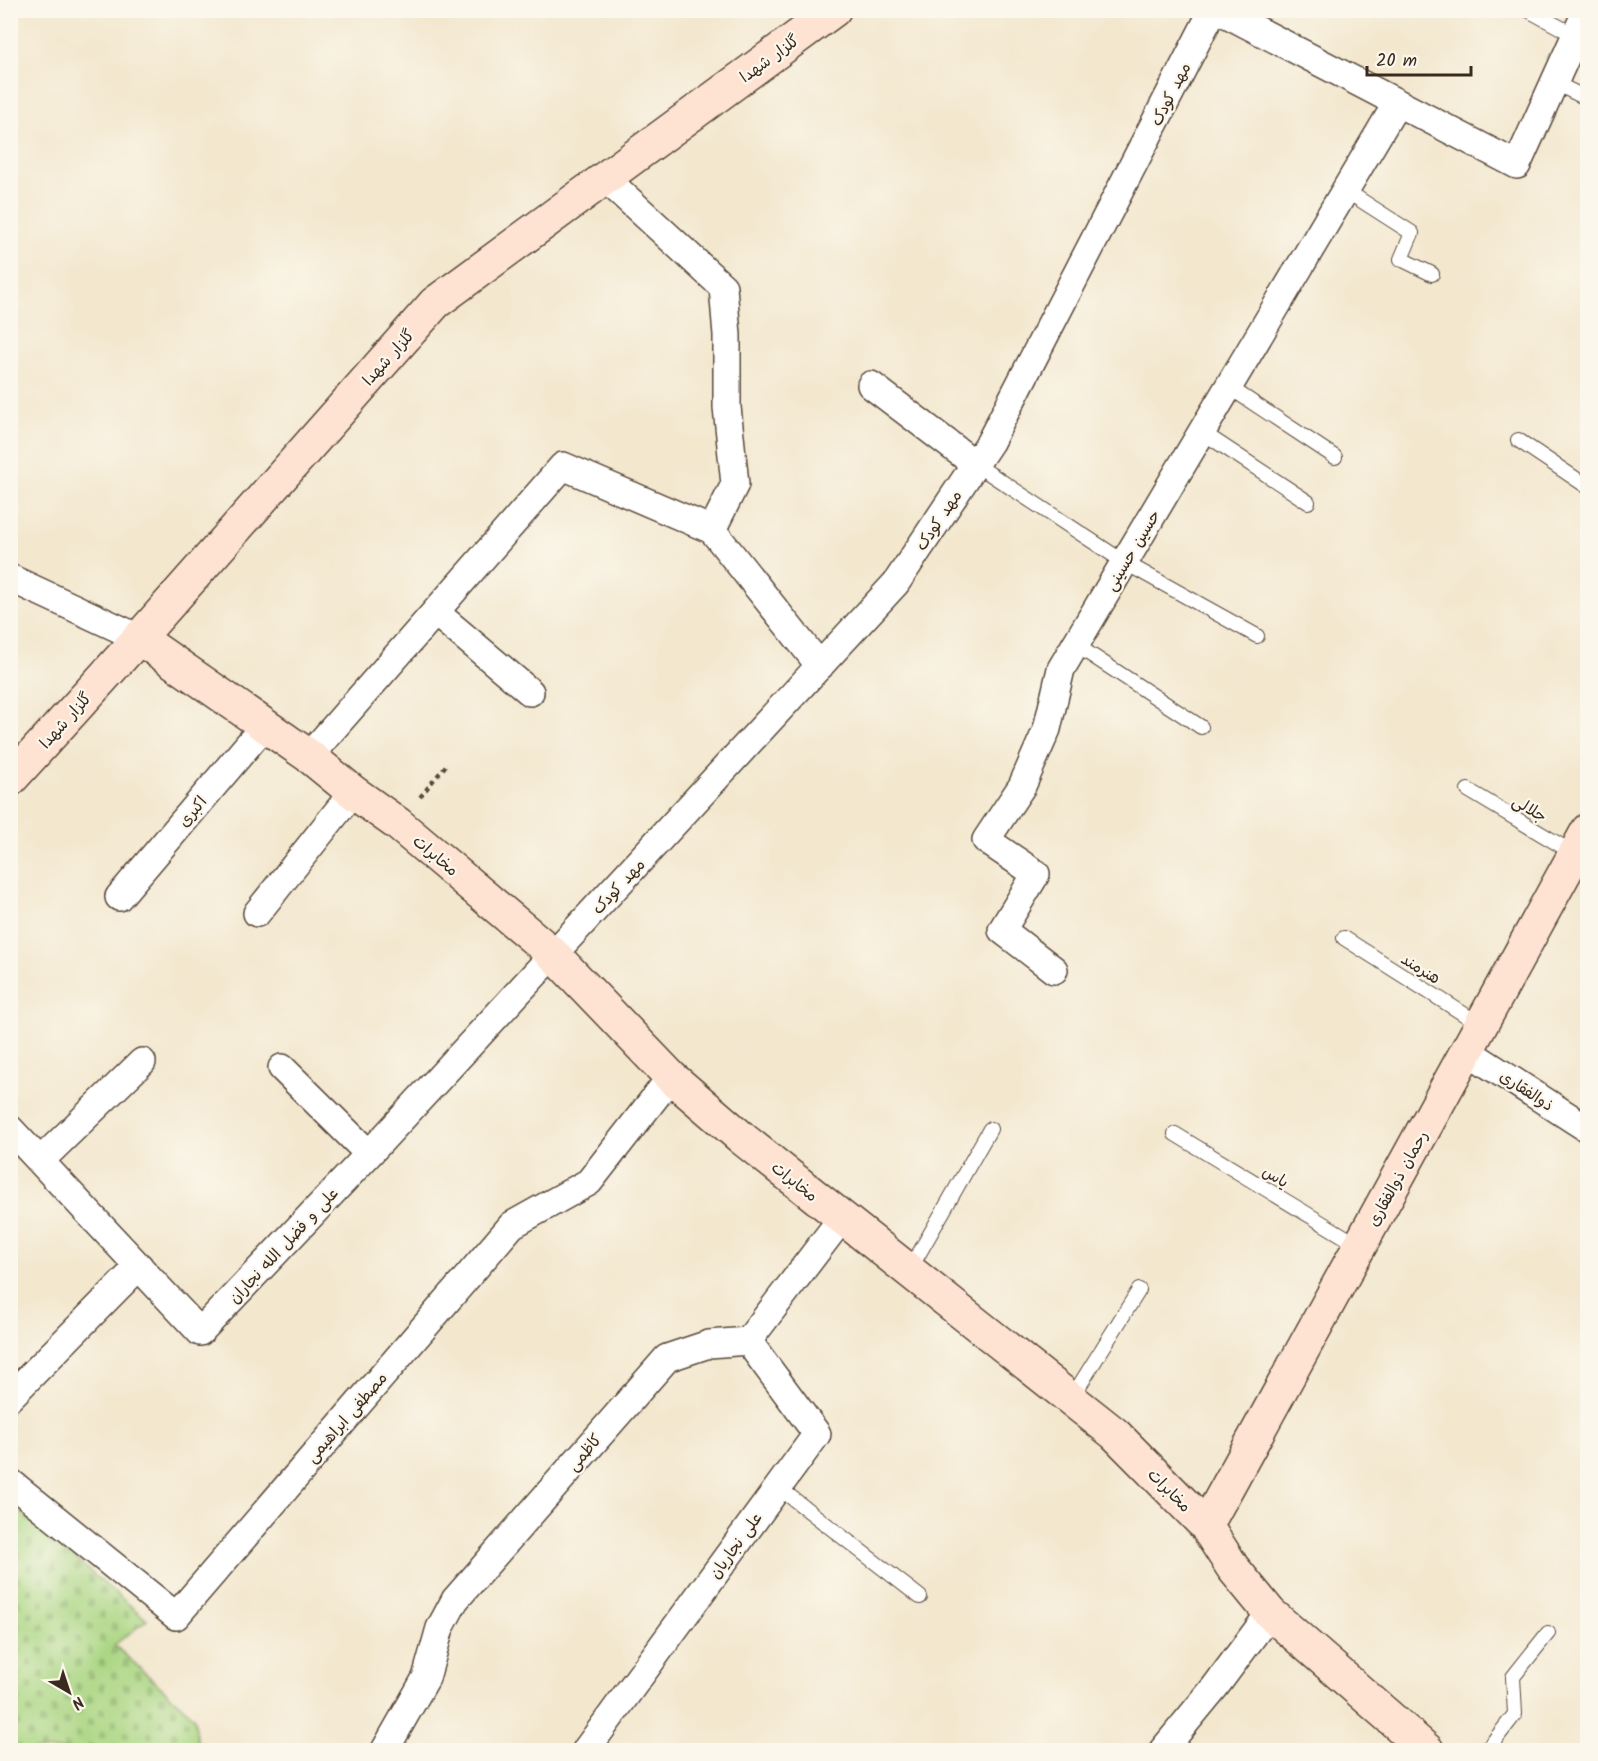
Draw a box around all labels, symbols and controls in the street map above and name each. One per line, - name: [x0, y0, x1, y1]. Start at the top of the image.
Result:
- street label: گلزار شهدا: [735, 29, 805, 90]
- scale bar: [1367, 39, 1470, 77]
- text: 20 m: [1376, 47, 1417, 76]
- street label: مهد کودک: [1145, 58, 1198, 131]
- street label: گلزار شهدا: [357, 324, 421, 392]
- street label: مهد کودک: [910, 485, 969, 556]
- street label: حسین حسینی: [1099, 505, 1167, 596]
- street label: گلزار شهدا: [34, 687, 98, 755]
- street label: جلالی: [1507, 789, 1551, 829]
- street label: اکبری: [173, 791, 214, 833]
- street label: مخابرات: [406, 829, 464, 883]
- street label: مهد کودک: [587, 853, 652, 921]
- street label: هنرمند: [1396, 947, 1445, 991]
- street label: ذوالفقاری: [1494, 1064, 1558, 1118]
- street label: رحمان ذوالفقاری: [1362, 1126, 1435, 1231]
- street label: مخابرات: [765, 1156, 823, 1209]
- street label: یاس: [1257, 1160, 1293, 1195]
- street label: علی و فضل الله نجاران: [223, 1182, 345, 1310]
- street label: مصطفی ابراهیمی: [300, 1367, 394, 1469]
- street label: کاظمی: [562, 1429, 609, 1477]
- street label: مخابرات: [1141, 1463, 1197, 1519]
- street label: علی نجاریان: [703, 1507, 769, 1584]
- north arrow: [39, 1662, 99, 1722]
- text: N: [66, 1690, 89, 1715]

